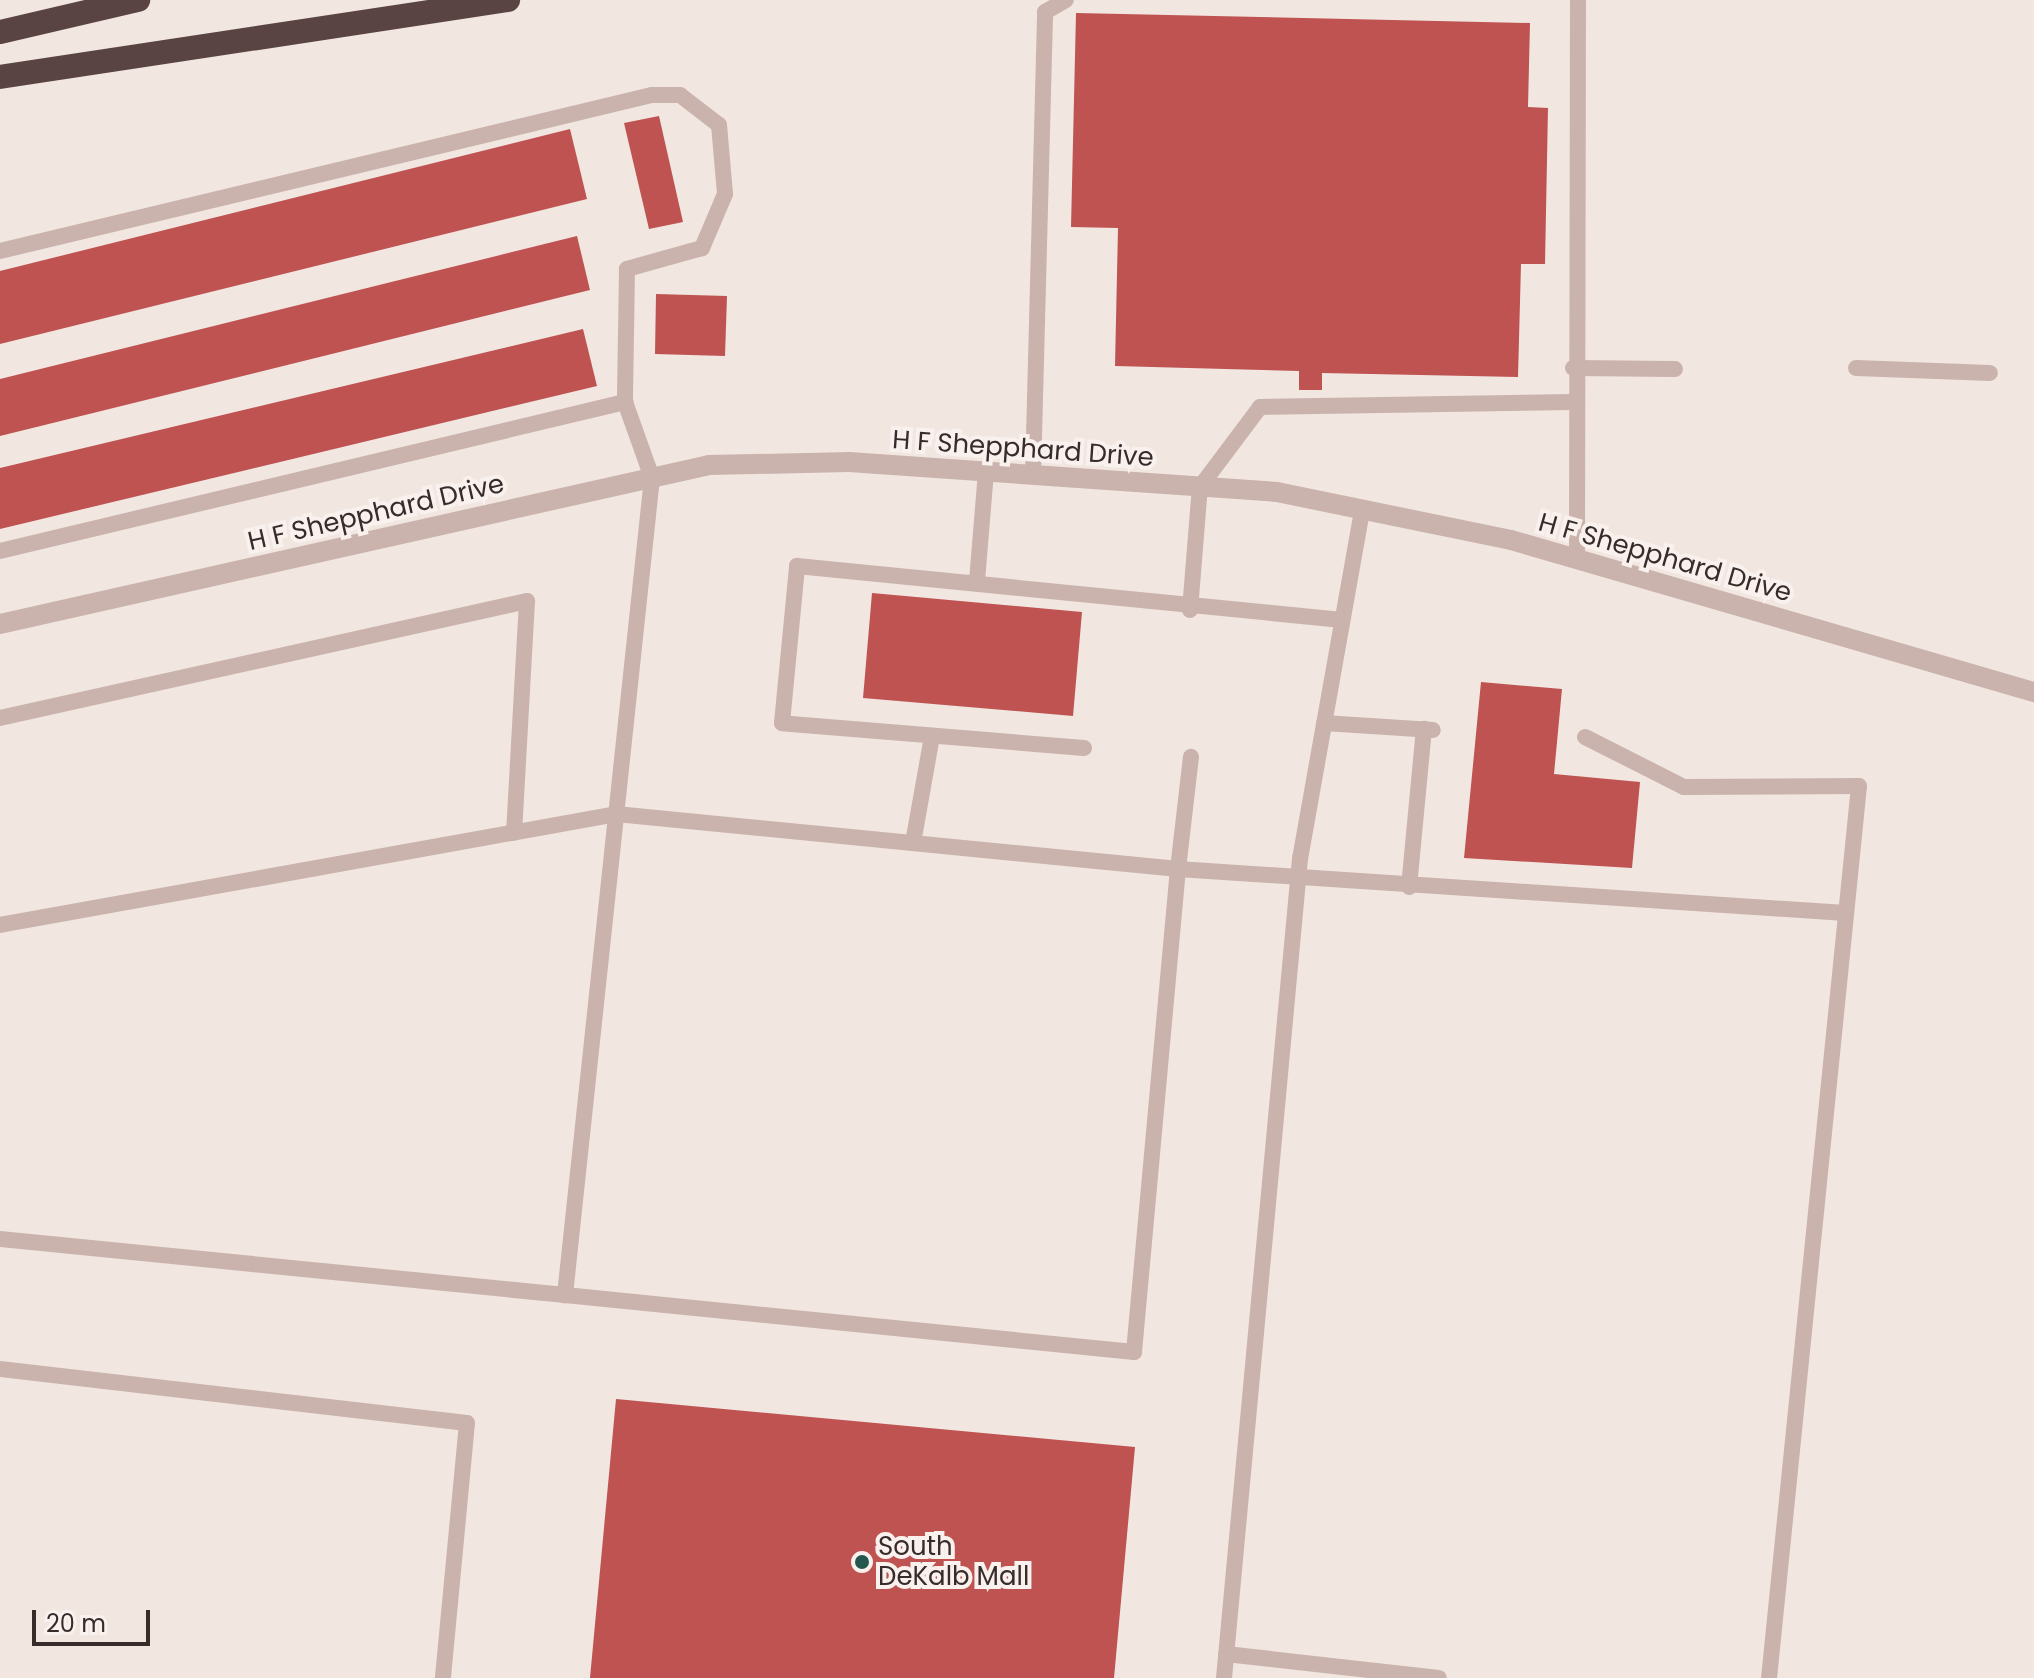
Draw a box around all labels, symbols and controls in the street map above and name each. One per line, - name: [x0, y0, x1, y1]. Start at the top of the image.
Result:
- street label: H F Shepphard Drive: [891, 424, 1155, 474]
- street label: H F Shepphard Drive: [245, 468, 507, 558]
- street label: H F Shepphard Drive: [1535, 507, 1795, 609]
- place label: South DeKalb Mall: [878, 1531, 1029, 1592]
- marker: South DeKalb Mall: [853, 1553, 871, 1571]
- scale bar: [36, 1594, 154, 1644]
- text: 20 m: [46, 1607, 106, 1640]

